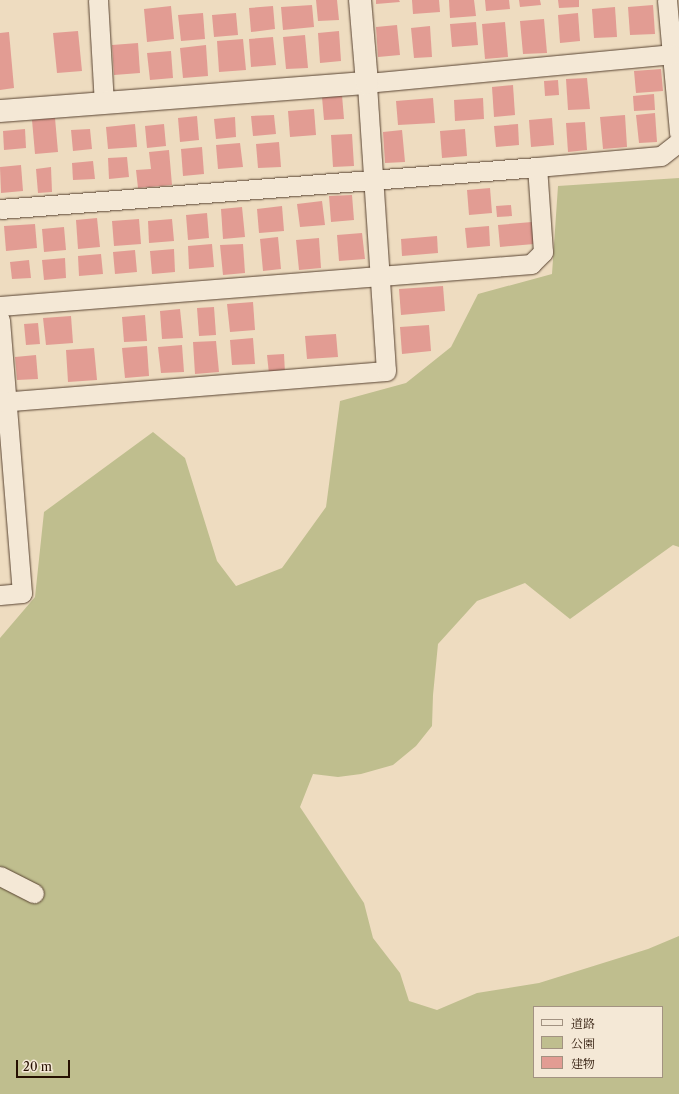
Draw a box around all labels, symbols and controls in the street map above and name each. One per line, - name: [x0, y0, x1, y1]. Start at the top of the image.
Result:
- legend: [533, 1006, 663, 1078]
- text: 道路: [571, 1016, 595, 1031]
- text: 公園: [571, 1036, 595, 1051]
- scale bar: [18, 1052, 72, 1078]
- text: 建物: [571, 1056, 595, 1071]
- text: 20 m: [23, 1059, 52, 1074]

